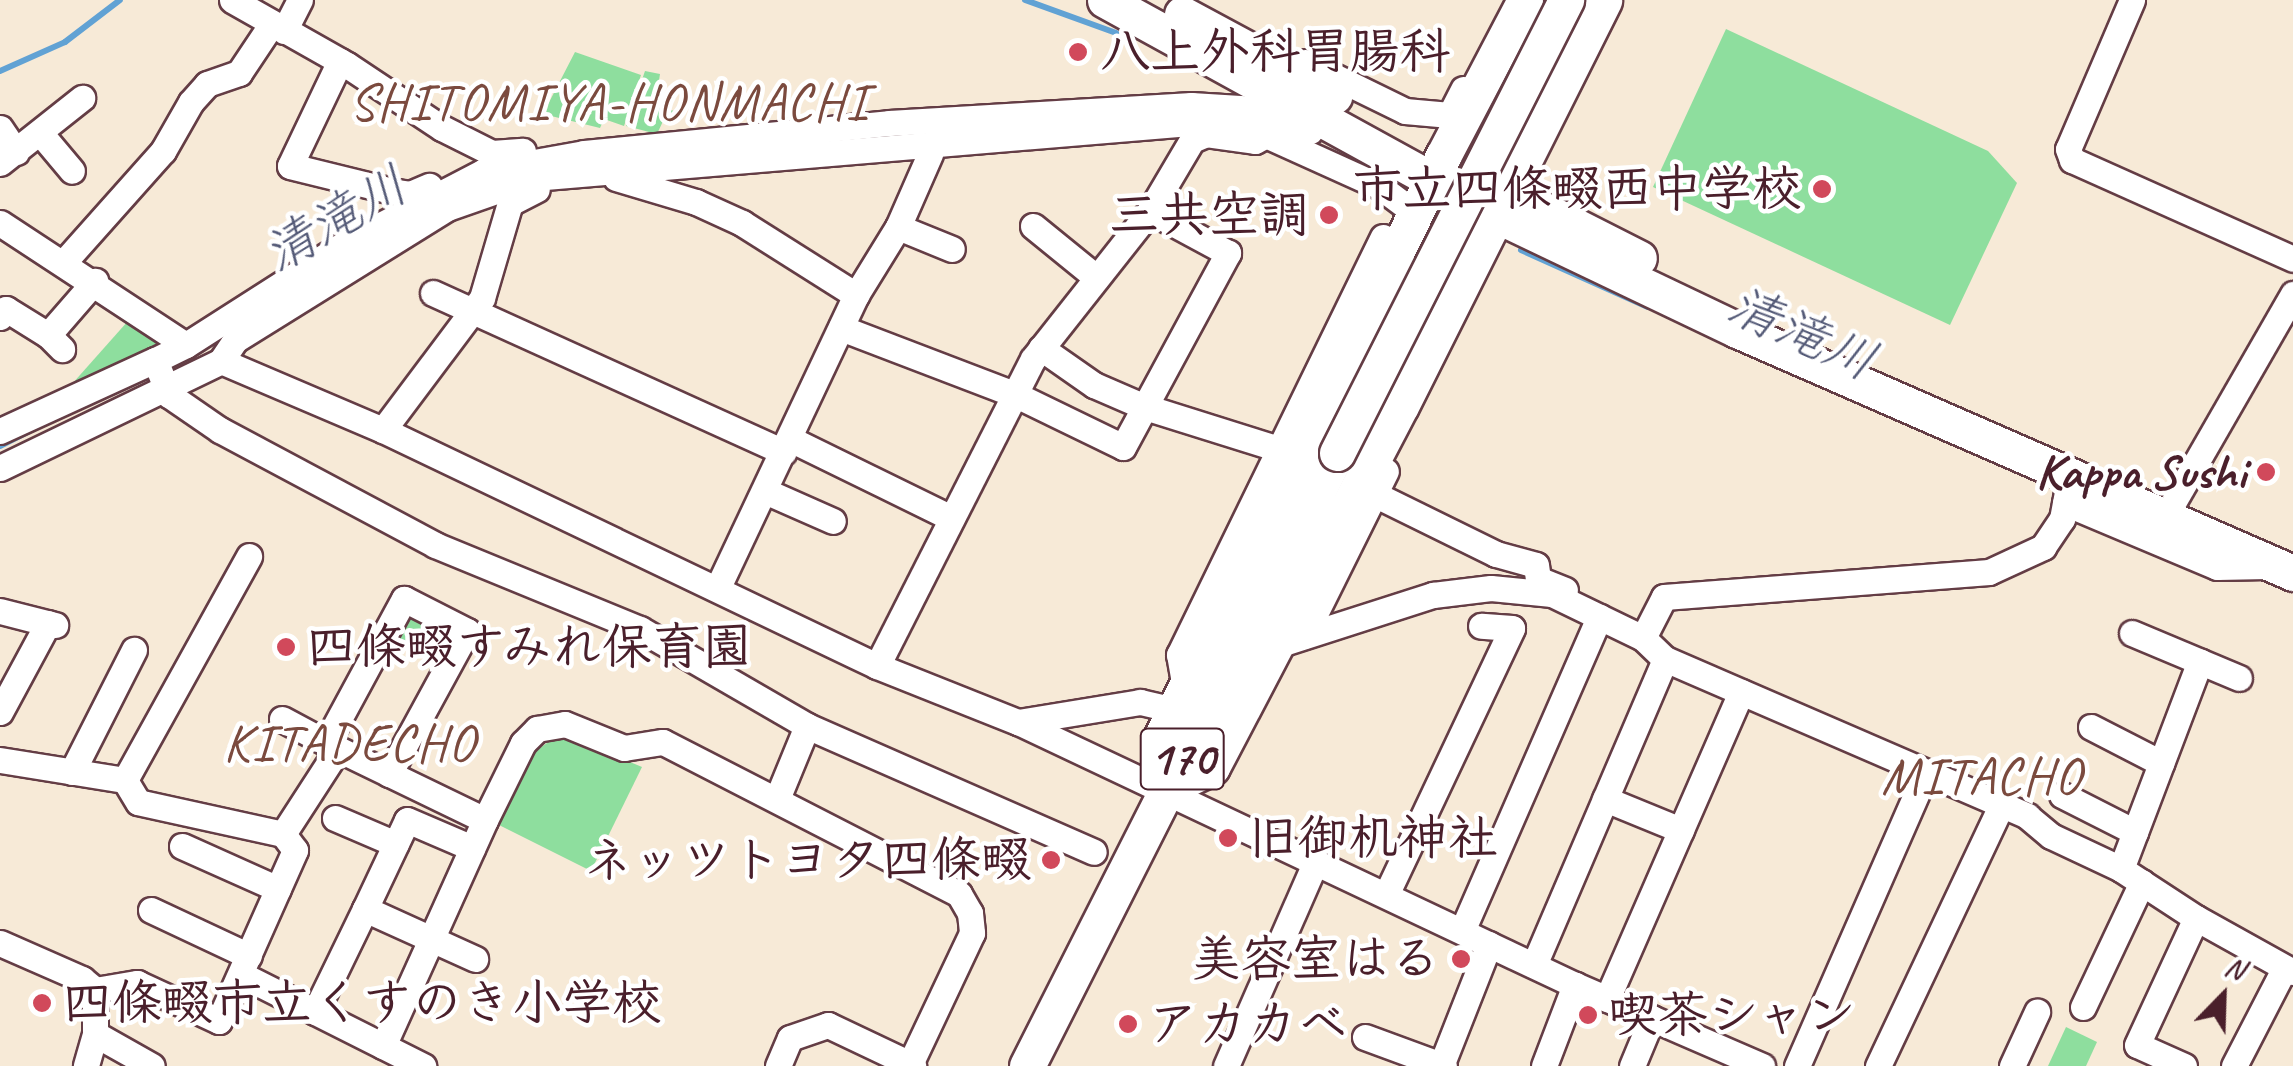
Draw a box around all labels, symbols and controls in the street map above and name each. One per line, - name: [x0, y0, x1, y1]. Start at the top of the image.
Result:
- place label: 八上外科胃腸科: [1100, 22, 1450, 82]
- marker: 八上外科胃腸科: [1065, 39, 1091, 65]
- district label: SHITOMIYA-HONMACHI: [351, 72, 867, 134]
- water label: 清滝川: [253, 154, 419, 286]
- place label: 市立四條畷西中学校: [1352, 159, 1802, 219]
- marker: 市立四條畷西中学校: [1811, 178, 1833, 200]
- place label: 三共空調: [1109, 185, 1309, 245]
- marker: 三共空調: [1318, 204, 1340, 226]
- water label: 清滝川: [1718, 274, 1886, 394]
- place label: Kappa Sushi: [2037, 442, 2246, 502]
- marker: Kappa Sushi: [2255, 461, 2277, 483]
- place label: 四條畷すみれ保育園: [306, 617, 756, 677]
- marker: 四條畷すみれ保育園: [275, 636, 297, 658]
- district label: KITADECHO: [224, 713, 476, 775]
- road number: 170: [1140, 716, 1224, 802]
- district label: MITACHO: [1880, 746, 2084, 808]
- place label: 旧御机神社: [1248, 808, 1498, 868]
- marker: 旧御机神社: [1217, 827, 1239, 849]
- place label: ネッツトヨタ四條畷: [581, 830, 1031, 890]
- marker: ネッツトヨタ四條畷: [1040, 849, 1062, 871]
- place label: 美容室はる: [1191, 929, 1441, 989]
- north arrow: [2173, 946, 2273, 1046]
- marker: 美容室はる: [1450, 948, 1472, 970]
- text: N: [2220, 948, 2250, 987]
- place label: 四條畷市立くすのき小学校: [62, 973, 662, 1033]
- place label: 喫茶シャン: [1608, 985, 1858, 1045]
- marker: 四條畷市立くすのき小学校: [31, 992, 53, 1014]
- place label: アカカベ: [1148, 994, 1348, 1054]
- marker: 喫茶シャン: [1577, 1004, 1599, 1026]
- marker: アカカベ: [1117, 1013, 1139, 1035]

